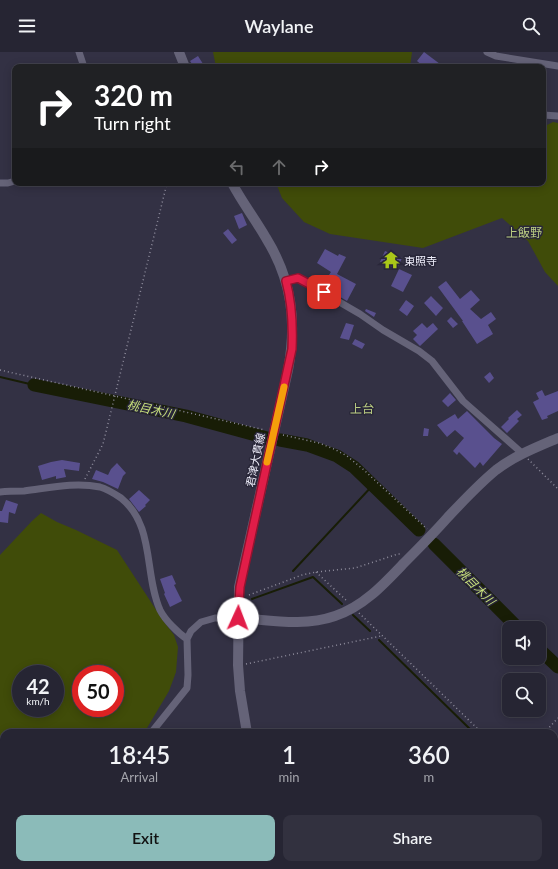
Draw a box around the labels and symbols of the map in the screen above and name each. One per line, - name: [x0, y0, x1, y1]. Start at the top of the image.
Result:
- district label: 上飯野: [506, 225, 542, 240]
- temple icon: 東照寺: [381, 250, 401, 270]
- place label: 東照寺: [404, 254, 437, 267]
- pin: [307, 275, 341, 309]
- water label: 桃目木川: [126, 397, 178, 422]
- district label: 上台: [350, 401, 374, 416]
- street label: 君津大貫線: [243, 432, 267, 488]
- water label: 桃目木川: [454, 564, 500, 610]
- position arrow: [217, 597, 259, 639]
- speed limit sign: 50: [72, 665, 124, 717]

